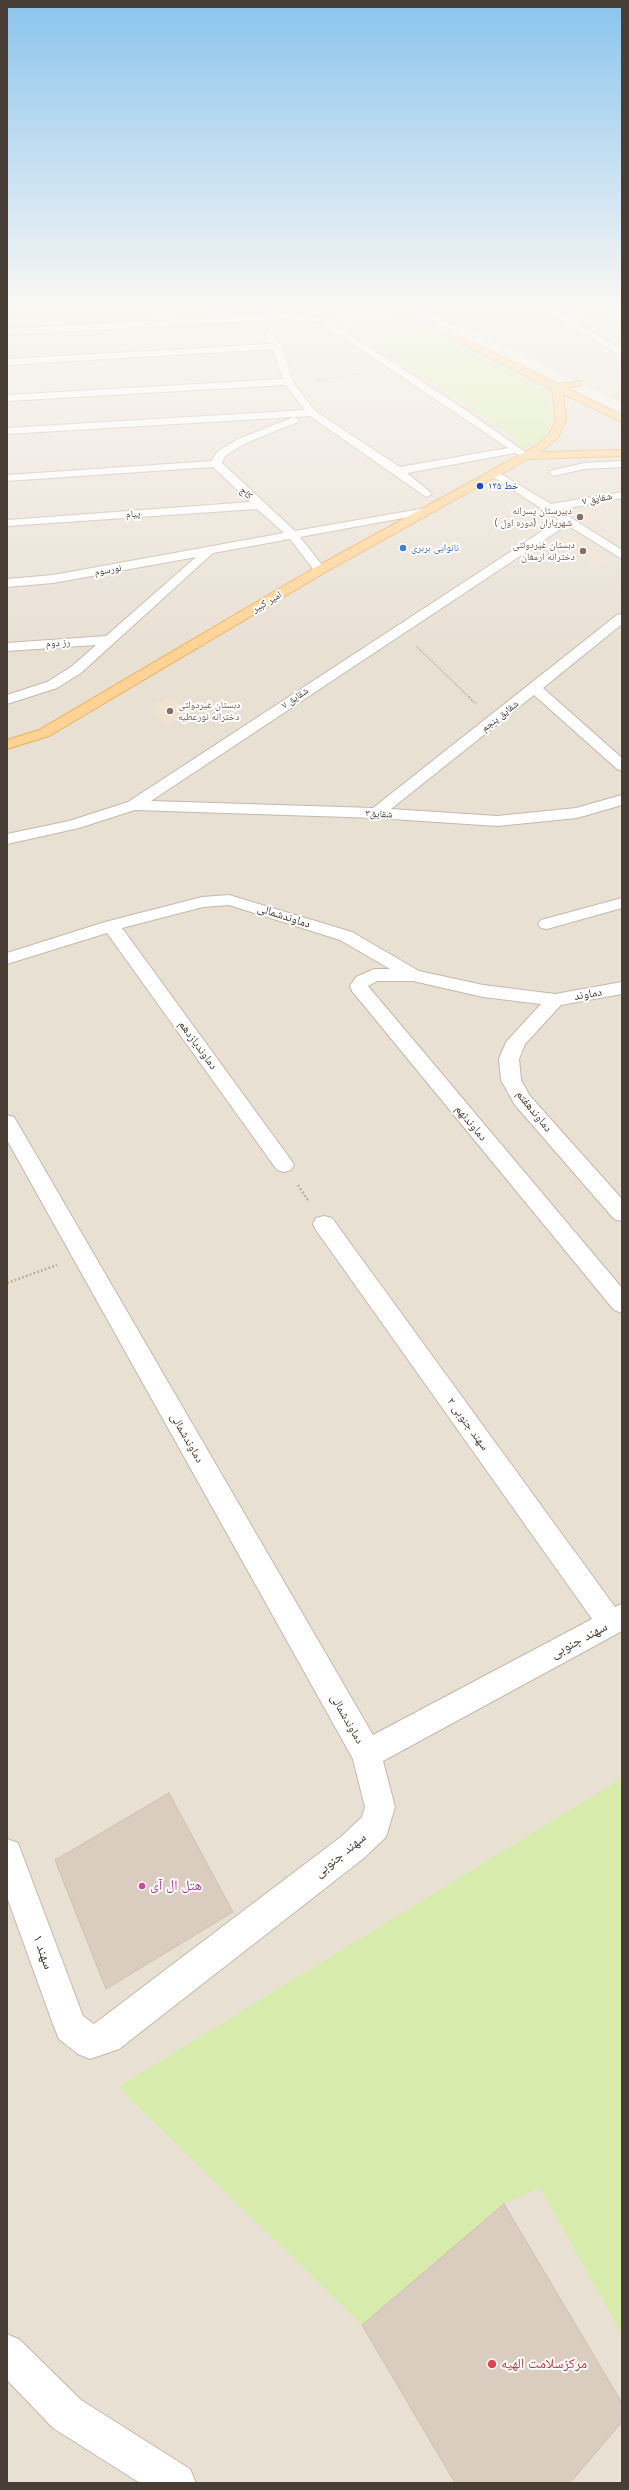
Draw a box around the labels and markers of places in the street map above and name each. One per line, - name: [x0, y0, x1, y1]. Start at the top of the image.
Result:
- place label: خط ۱۴۵: [488, 480, 518, 492]
- marker: خط ۱۴۵: [475, 481, 485, 491]
- place label: دبیرستان پسرانه شهریاران (دوره اول ): [494, 505, 572, 528]
- marker: دبیرستان پسرانه شهریاران (دوره اول ): [575, 512, 585, 522]
- place label: دبستان غیردولتی دخترانه ارمغان: [513, 539, 575, 562]
- place label: نانوایی بربری: [411, 542, 459, 554]
- marker: نانوایی بربری: [398, 543, 408, 553]
- marker: دبستان غیردولتی دخترانه ارمغان: [578, 546, 588, 556]
- place label: دبستان غیردولتی دخترانه نورعطیه: [178, 699, 240, 722]
- marker: دبستان غیردولتی دخترانه نورعطیه: [165, 706, 175, 716]
- place label: هتل ال آی: [150, 1878, 202, 1894]
- marker: هتل ال آی: [137, 1881, 147, 1891]
- place label: مرکزسلامت الهیه: [501, 2356, 587, 2372]
- marker: مرکزسلامت الهیه: [486, 2358, 498, 2370]

